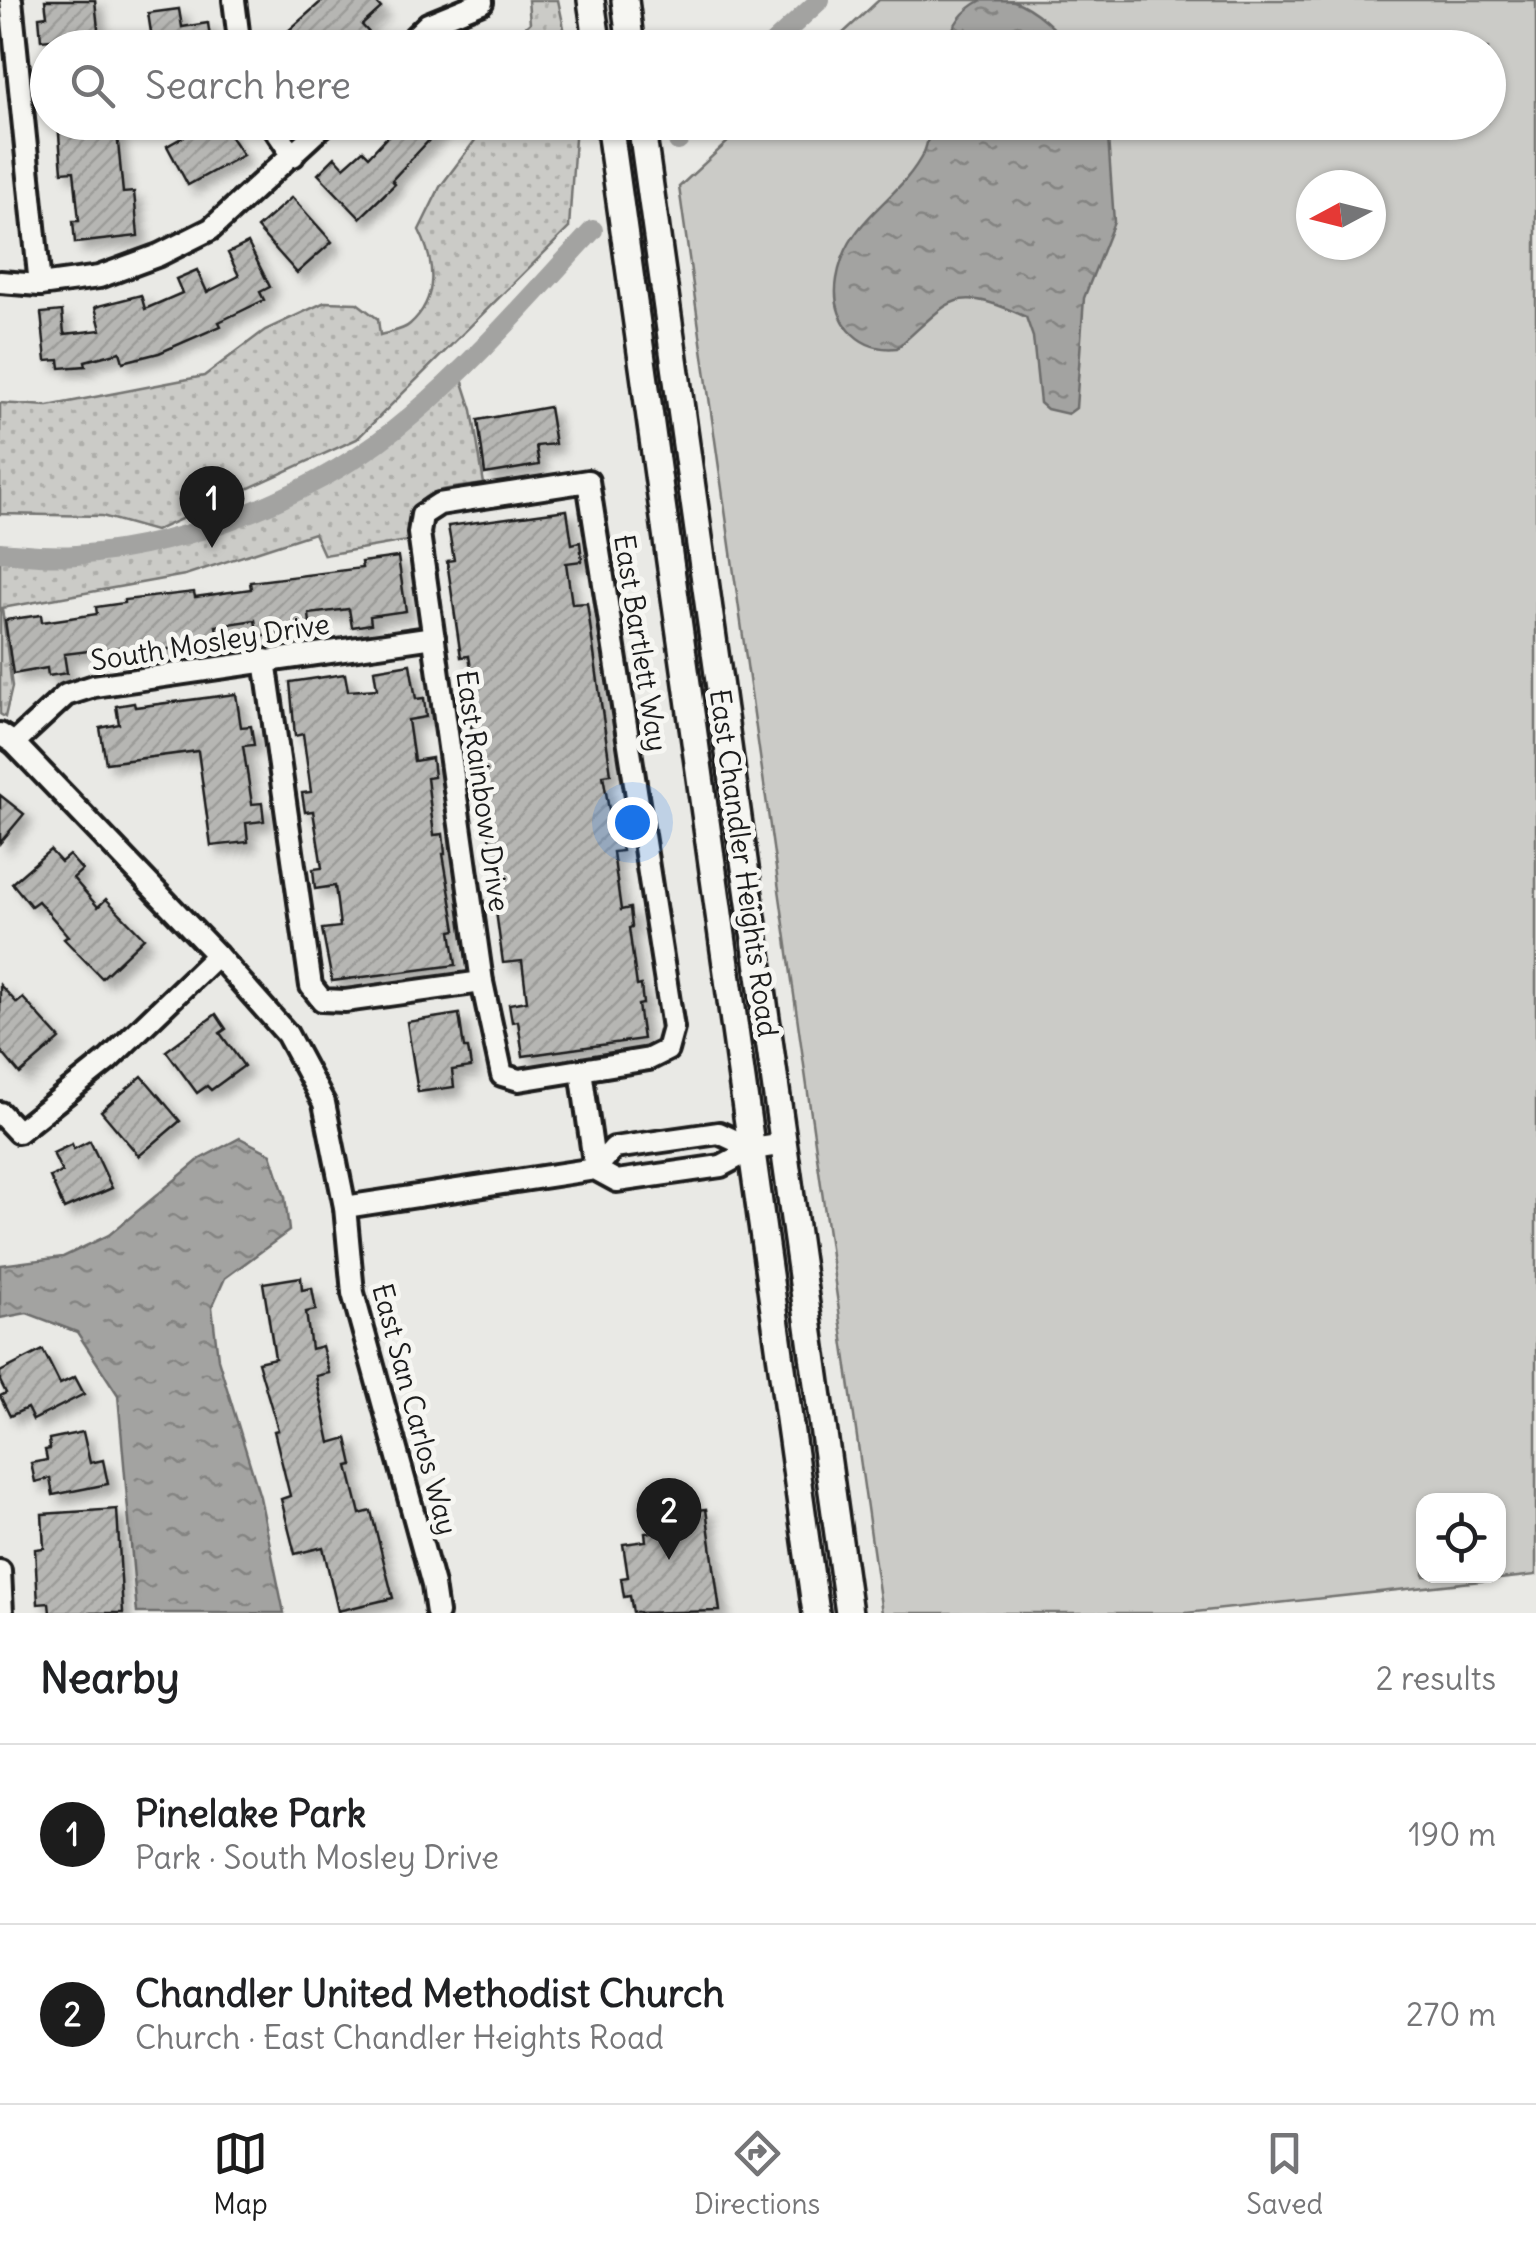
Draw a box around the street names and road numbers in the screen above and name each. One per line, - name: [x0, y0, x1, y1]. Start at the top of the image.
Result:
- street label: East Bartlett Way: [606, 532, 676, 754]
- street label: South Mosley Drive: [88, 605, 332, 679]
- street label: East Rainbow Drive: [448, 668, 518, 914]
- street label: East Chandler Heights Road: [702, 687, 786, 1039]
- street label: East San Carlos Way: [364, 1279, 466, 1539]

